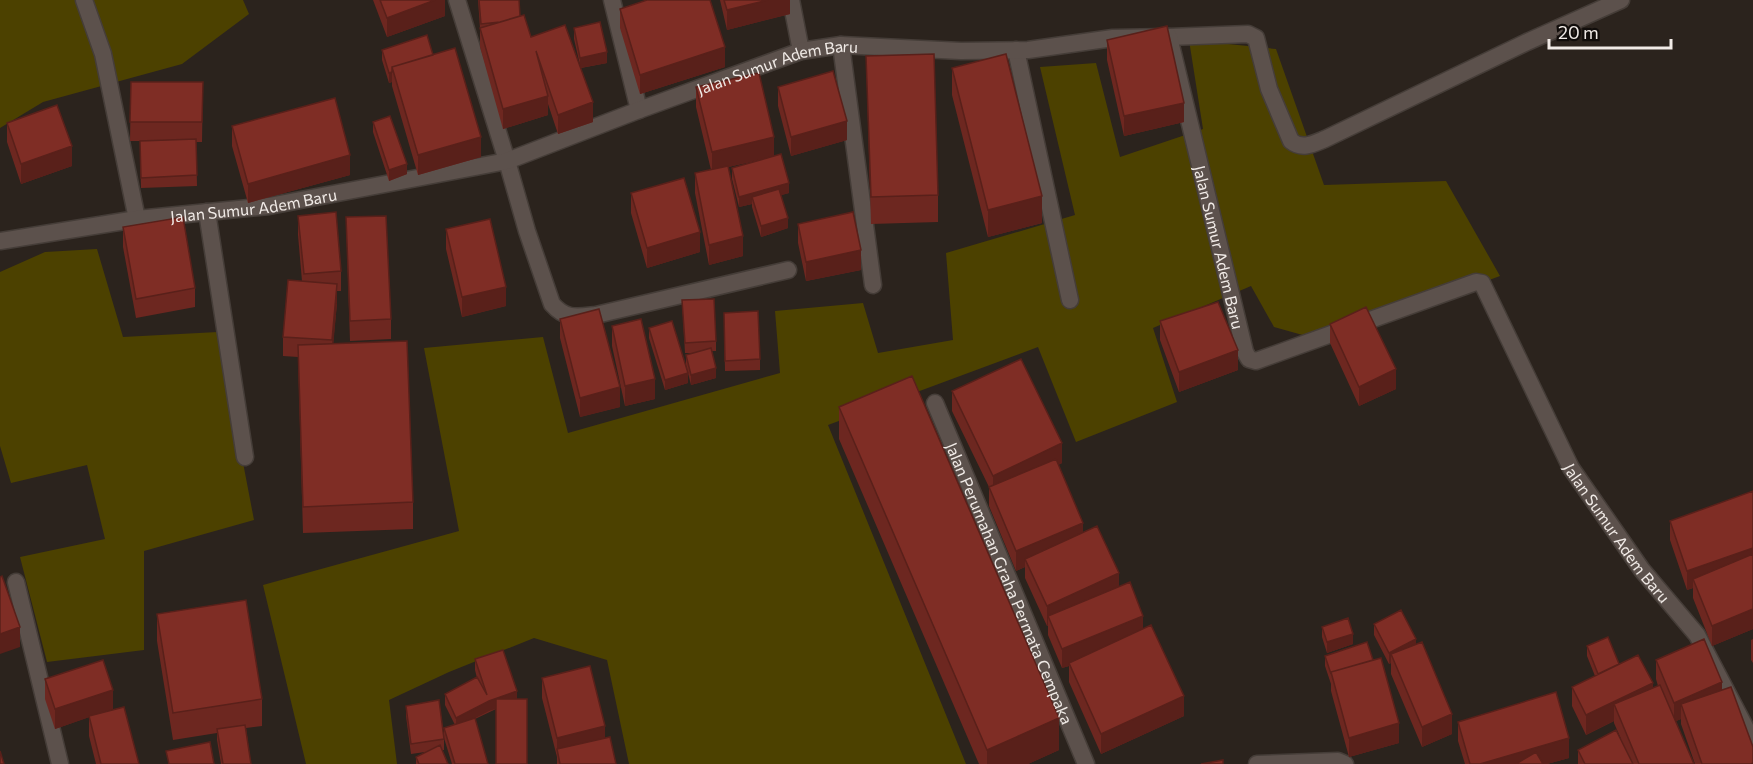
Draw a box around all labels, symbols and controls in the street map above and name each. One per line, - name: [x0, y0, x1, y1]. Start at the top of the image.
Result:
- scale bar: [1549, 12, 1670, 50]
- text: 20 m: [1558, 21, 1599, 43]
- street label: Jalan Sumur Adem Baru: [694, 35, 858, 98]
- street label: Jalan Sumur Adem Baru: [1191, 163, 1249, 331]
- street label: Jalan Sumur Adem Baru: [169, 184, 338, 225]
- street label: Jalan Perumahan Graha Permata Cempaka: [943, 439, 1078, 727]
- street label: Jalan Sumur Adem Baru: [1561, 460, 1675, 606]

